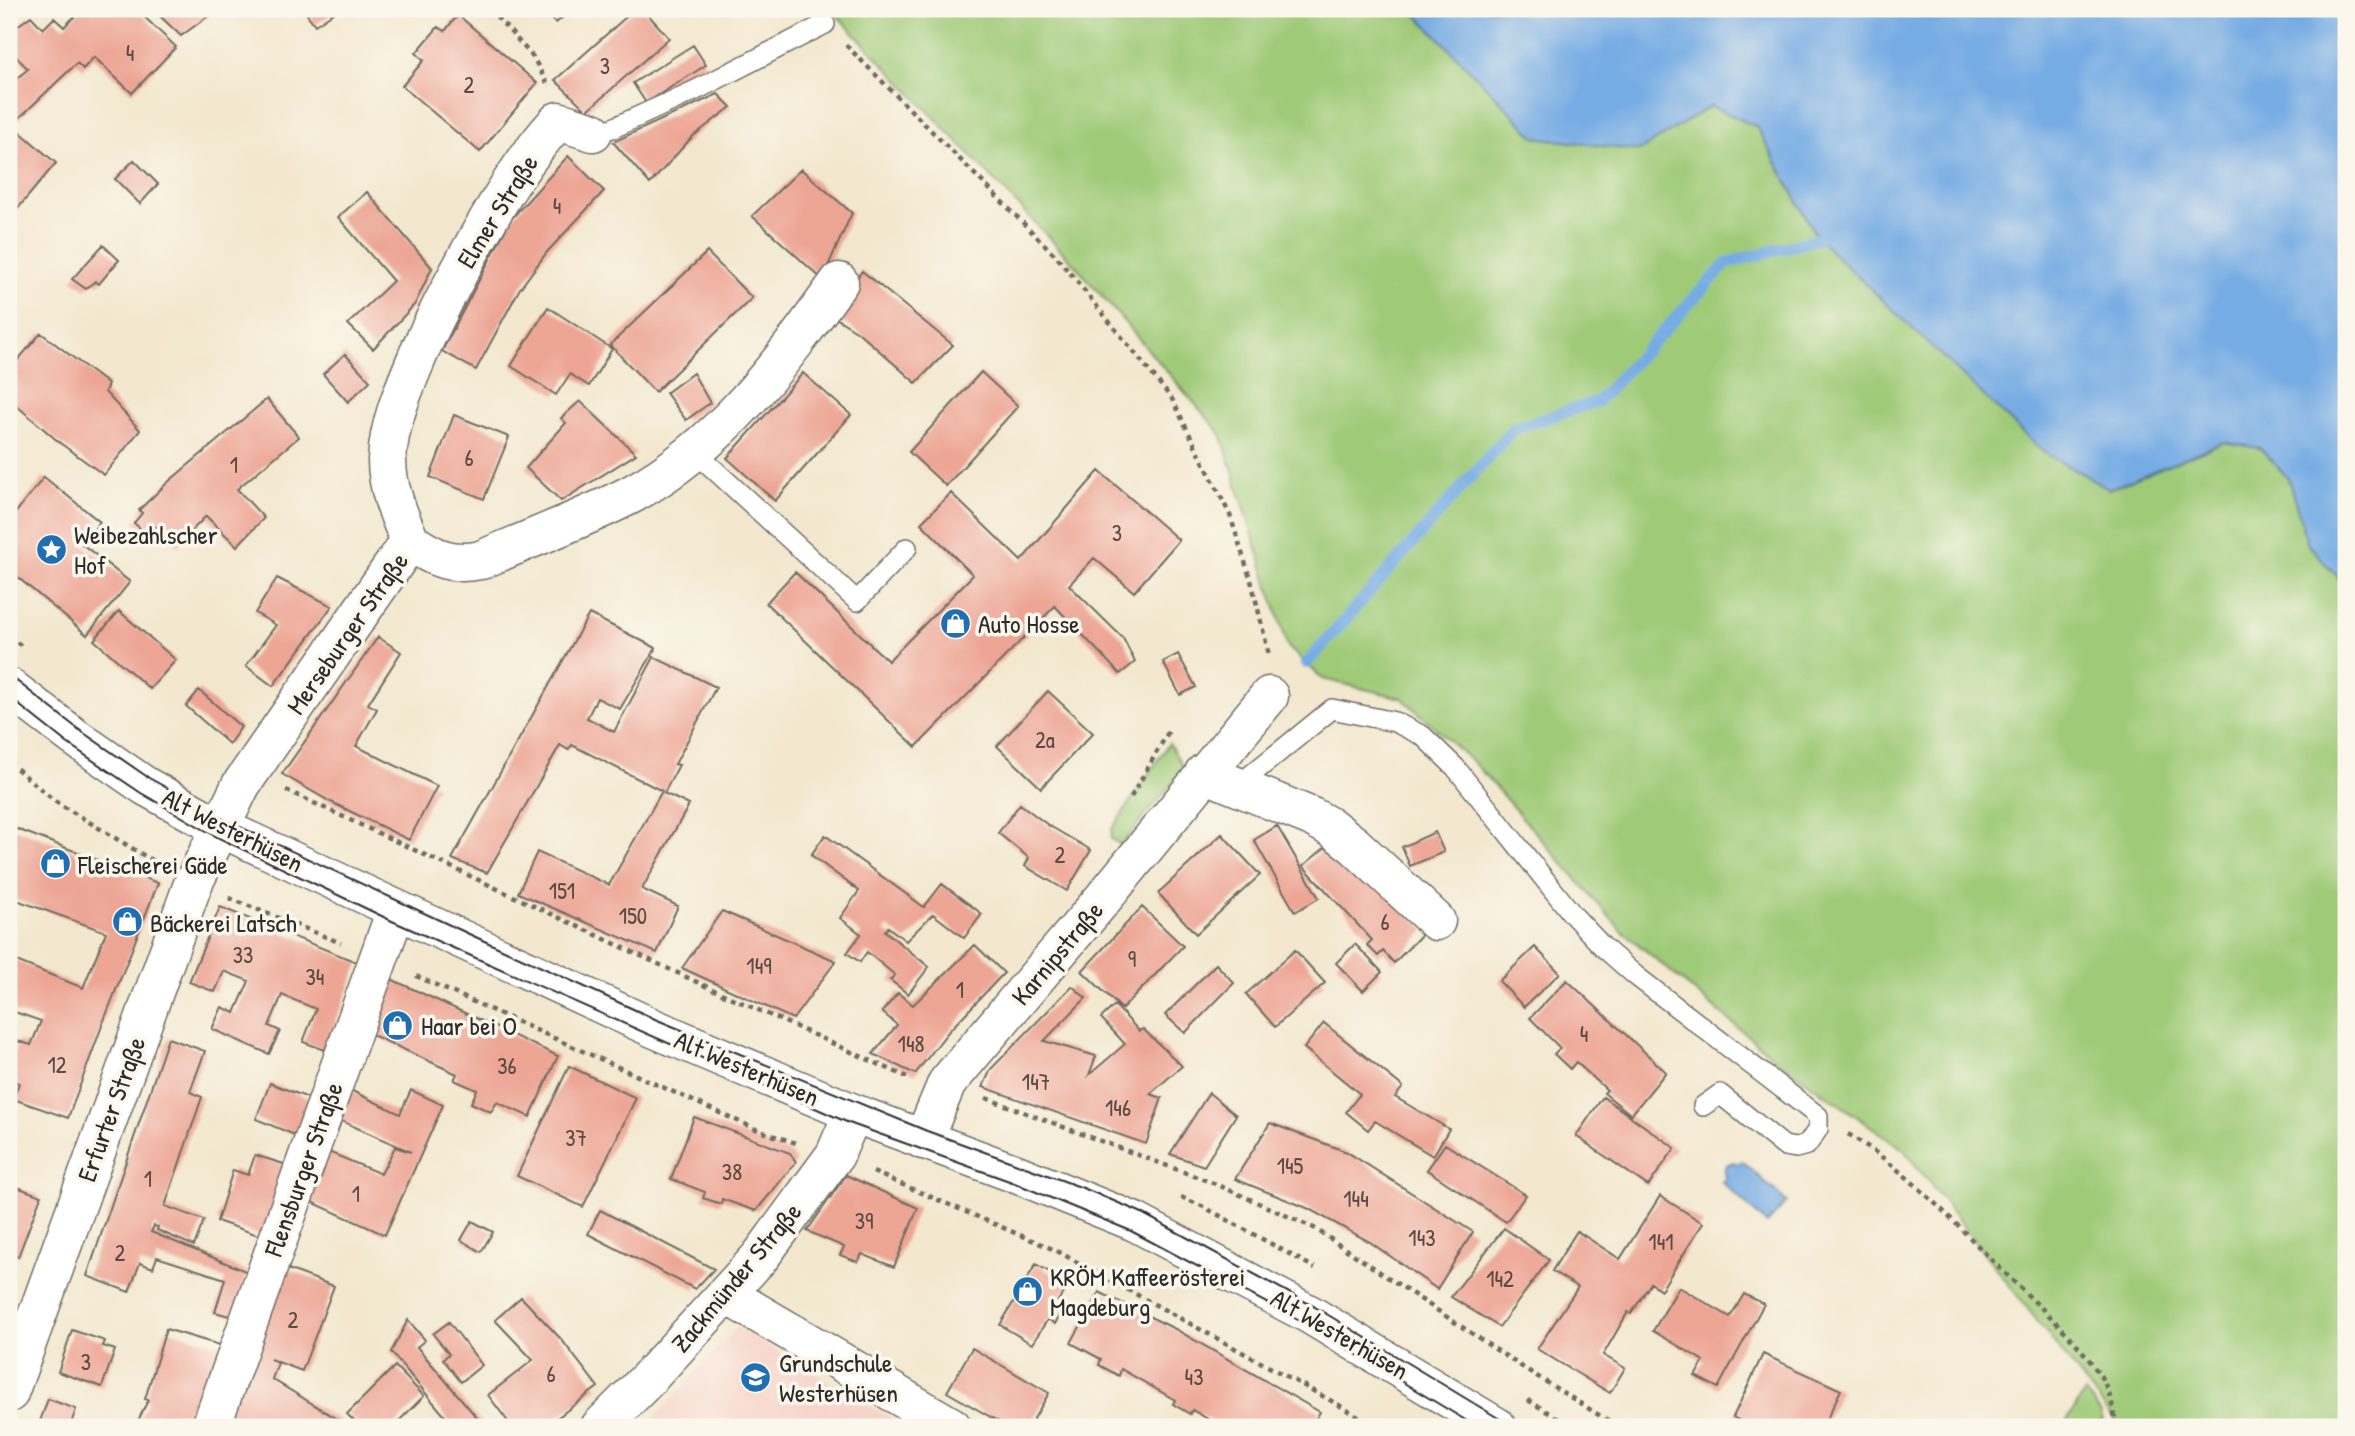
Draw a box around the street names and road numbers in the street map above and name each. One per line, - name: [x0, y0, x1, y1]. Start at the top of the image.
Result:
- street label: Elmer Straße: [448, 148, 546, 274]
- street label: Merseburger Straße: [278, 545, 416, 721]
- street label: Alt Westerhüsen: [157, 780, 309, 880]
- street label: Karnipstraße: [1003, 894, 1111, 1012]
- street label: Alt Westerhüsen: [669, 1022, 825, 1114]
- street label: Erfurter Straße: [69, 1032, 153, 1186]
- street label: Flensburger Straße: [255, 1077, 351, 1262]
- street label: Zackmünder Straße: [663, 1195, 809, 1359]
- street label: Alt Westerhüsen: [1265, 1280, 1415, 1388]

